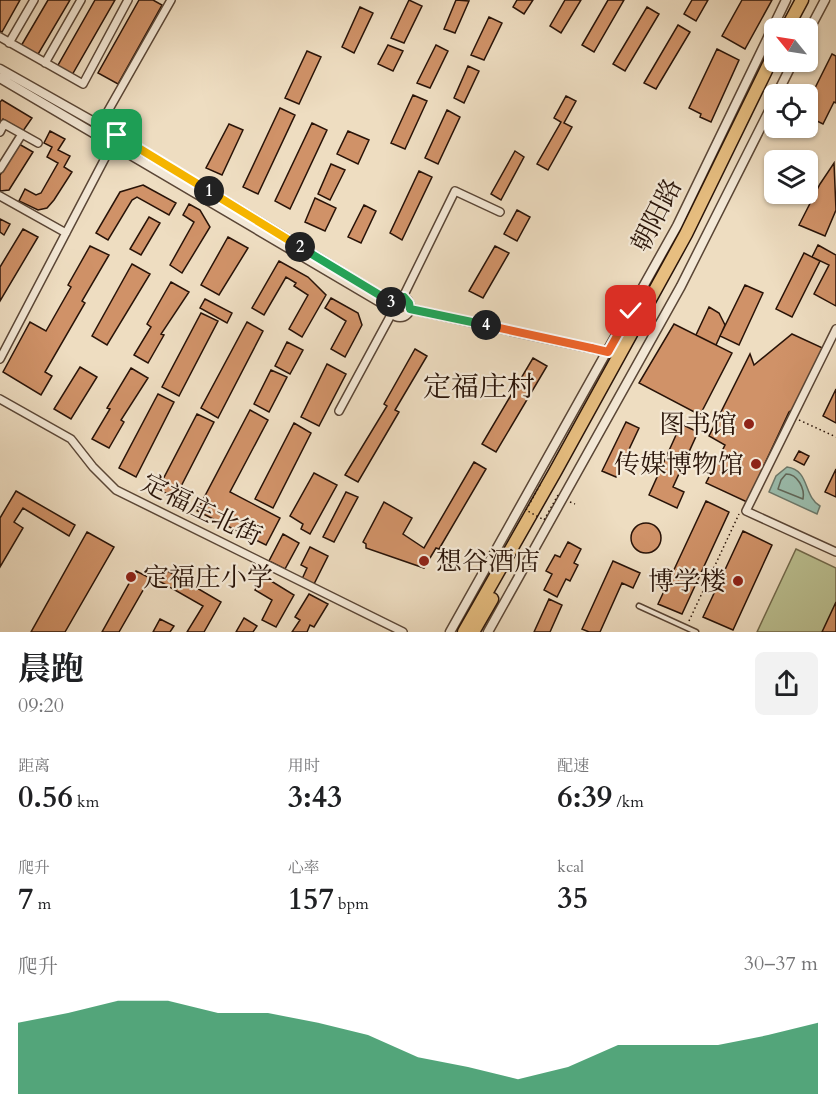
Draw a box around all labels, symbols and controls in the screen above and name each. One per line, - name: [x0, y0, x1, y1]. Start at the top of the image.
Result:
- north arrow: [764, 18, 818, 72]
- map controls: [764, 18, 818, 204]
- button: locate: [764, 84, 818, 138]
- pin: [91, 109, 142, 160]
- icon: arrive: [100, 118, 133, 151]
- button: layers: [764, 150, 818, 204]
- street label: 朝阳路: [623, 173, 690, 258]
- pin: 1: [194, 176, 224, 206]
- text: 1: [205, 180, 213, 202]
- pin: 2: [285, 232, 315, 262]
- text: 2: [296, 236, 304, 258]
- pin: [605, 285, 656, 336]
- pin: 3: [376, 287, 406, 317]
- text: 3: [387, 291, 395, 313]
- icon: check: [614, 294, 647, 327]
- pin: 4: [471, 310, 501, 340]
- text: 4: [482, 314, 490, 336]
- district label: 定福庄村: [423, 368, 535, 406]
- place label: 图书馆: [659, 407, 737, 442]
- marker: 图书馆: [742, 417, 756, 431]
- place label: 传媒博物馆: [614, 447, 744, 482]
- marker: 传媒博物馆: [749, 457, 763, 471]
- street label: 定福庄北街: [136, 465, 268, 554]
- place label: 想谷酒店: [436, 544, 540, 579]
- marker: 想谷酒店: [417, 554, 431, 568]
- place label: 定福庄小学: [143, 560, 273, 595]
- place label: 博学楼: [648, 564, 726, 599]
- marker: 定福庄小学: [124, 570, 138, 584]
- marker: 博学楼: [731, 574, 745, 588]
- text: 晨跑: [18, 647, 84, 692]
- button: share: [755, 652, 818, 715]
- text: 09:20: [18, 692, 64, 719]
- text: 距离: [18, 755, 50, 777]
- text: 用时: [288, 755, 320, 777]
- text: 配速: [557, 755, 589, 777]
- text: 0.56: [18, 777, 73, 818]
- text: 3:43: [288, 777, 342, 818]
- text: 6:39: [557, 777, 612, 818]
- text: km: [73, 791, 99, 813]
- text: /km: [612, 791, 644, 813]
- text: kcal: [557, 856, 584, 878]
- text: 爬升: [18, 857, 50, 879]
- text: 心率: [288, 857, 320, 879]
- text: 35: [557, 878, 588, 919]
- text: 7: [18, 879, 33, 920]
- text: 157: [288, 879, 334, 920]
- text: m: [33, 893, 51, 915]
- text: bpm: [334, 893, 369, 915]
- text: 30–37 m: [744, 950, 818, 977]
- text: 爬升: [18, 953, 58, 980]

